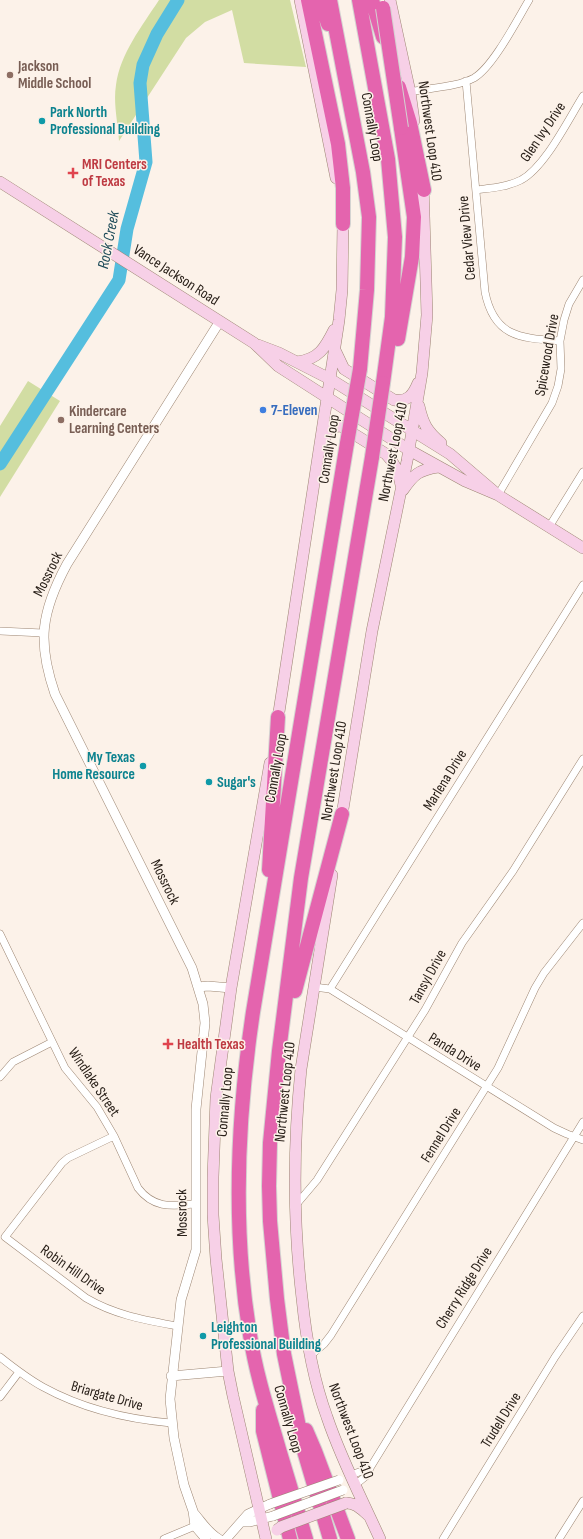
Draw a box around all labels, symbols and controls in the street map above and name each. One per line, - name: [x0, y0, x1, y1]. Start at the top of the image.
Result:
- place label: Jackson Middle School: [17, 57, 91, 93]
- marker: Jackson Middle School: [5, 70, 15, 80]
- street label: Northwest Loop 410: [414, 80, 446, 182]
- street label: Connally Loop: [357, 91, 387, 163]
- street label: Glen Ivy Drive: [516, 98, 570, 166]
- place label: Park North Professional Building: [50, 103, 161, 139]
- marker: Park North Professional Building: [37, 116, 47, 126]
- place label: MRI Centers of Texas: [82, 155, 147, 191]
- marker: MRI Centers of Texas: [67, 167, 79, 179]
- street label: Cedar View Drive: [454, 195, 480, 281]
- water label: Rock Creek: [94, 208, 124, 271]
- street label: Vance Jackson Road: [129, 240, 223, 310]
- street label: Spicewood Drive: [530, 312, 564, 398]
- place label: 7-Eleven: [271, 401, 318, 420]
- street label: Northwest Loop 410: [374, 401, 412, 503]
- place label: Kindercare Learning Centers: [69, 402, 160, 438]
- marker: 7-Eleven: [258, 405, 268, 415]
- street label: Connally Loop: [314, 413, 344, 485]
- marker: Kindercare Learning Centers: [56, 415, 66, 425]
- street label: Mossrock: [29, 548, 67, 600]
- street label: Northwest Loop 410: [317, 720, 351, 822]
- street label: Connally Loop: [261, 732, 291, 804]
- street label: Marlena Drive: [419, 746, 471, 814]
- place label: My Texas Home Resource: [52, 748, 135, 784]
- marker: My Texas Home Resource: [138, 761, 148, 771]
- place label: Sugar's: [217, 773, 256, 792]
- marker: Sugar's: [204, 777, 214, 787]
- street label: Mossrock: [146, 856, 184, 908]
- street label: Tansyl Drive: [405, 946, 451, 1008]
- street label: Panda Drive: [425, 1028, 485, 1076]
- place label: Health Texas: [177, 1035, 245, 1054]
- marker: Health Texas: [162, 1038, 174, 1050]
- street label: Northwest Loop 410: [270, 1041, 300, 1143]
- street label: Windlake Street: [64, 1044, 124, 1121]
- street label: Connally Loop: [212, 1066, 238, 1138]
- street label: Fennel Drive: [417, 1104, 465, 1166]
- street label: Mossrock: [172, 1189, 192, 1237]
- street label: Robin Hill Drive: [37, 1241, 109, 1299]
- street label: Cherry Ridge Drive: [431, 1243, 497, 1333]
- place label: Leighton Professional Building: [211, 1318, 322, 1354]
- marker: Leighton Professional Building: [198, 1331, 208, 1341]
- street label: Briargate Drive: [69, 1377, 145, 1415]
- street label: Northwest Loop 410: [324, 1381, 378, 1481]
- street label: Connally Loop: [269, 1383, 307, 1455]
- street label: Trudell Drive: [477, 1389, 525, 1451]

